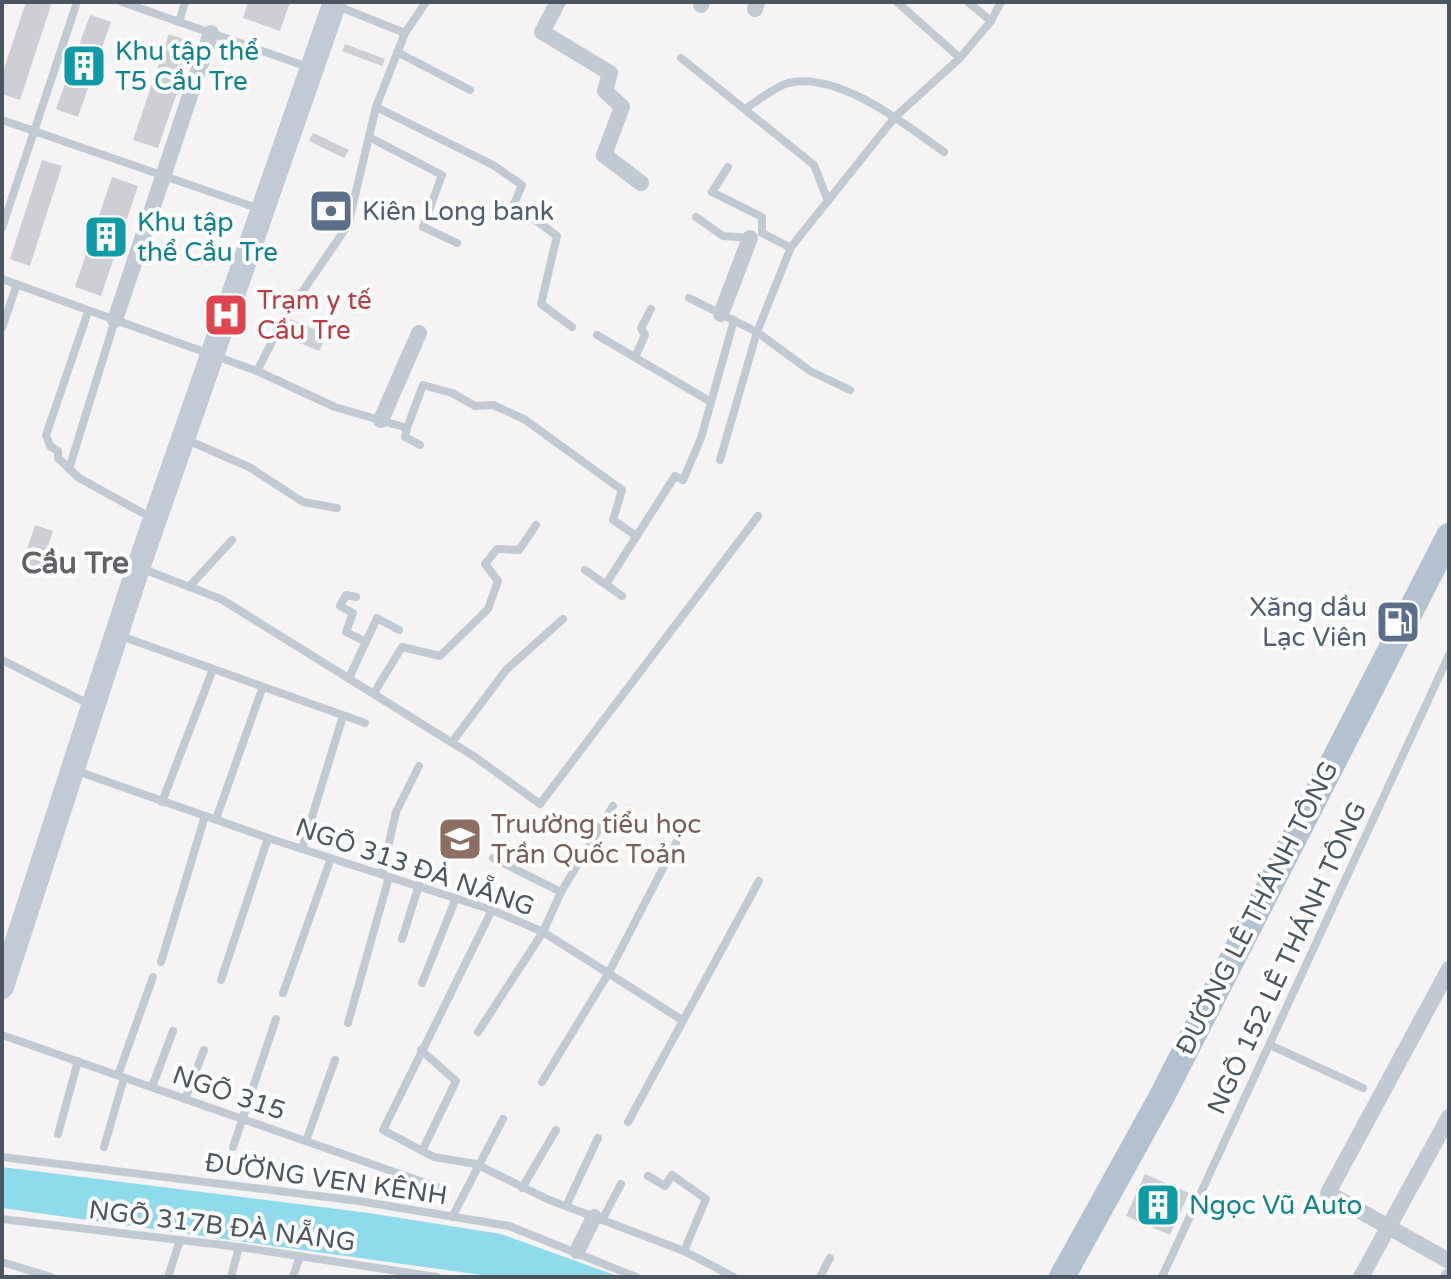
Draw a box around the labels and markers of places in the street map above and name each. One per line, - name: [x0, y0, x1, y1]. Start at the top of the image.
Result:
- place label: Khu tập thể T5 Cầu Tre: [115, 36, 259, 97]
- building icon: Khu tập thể T5 Cầu Tre: [60, 42, 108, 90]
- bank icon: Kiên Long bank: [307, 187, 355, 235]
- place label: Kiên Long bank: [362, 196, 554, 227]
- place label: Khu tập thể Cầu Tre: [137, 207, 278, 268]
- building icon: Khu tập thể Cầu Tre: [82, 213, 130, 261]
- place label: Trạm y tế Cầu Tre: [257, 285, 372, 346]
- hospital icon: Trạm y tế Cầu Tre: [202, 291, 250, 339]
- place label: Xăng dầu Lạc Viên: [1249, 592, 1367, 653]
- fuel station icon: Xăng dầu Lạc Viên: [1374, 598, 1422, 646]
- place label: Truường tiểu học Trần Quốc Toản: [491, 809, 701, 870]
- school or university icon: Truường tiểu học Trần Quốc Toản: [436, 815, 484, 863]
- building icon: Ngọc Vũ Auto: [1134, 1181, 1182, 1229]
- place label: Ngọc Vũ Auto: [1189, 1190, 1362, 1221]

